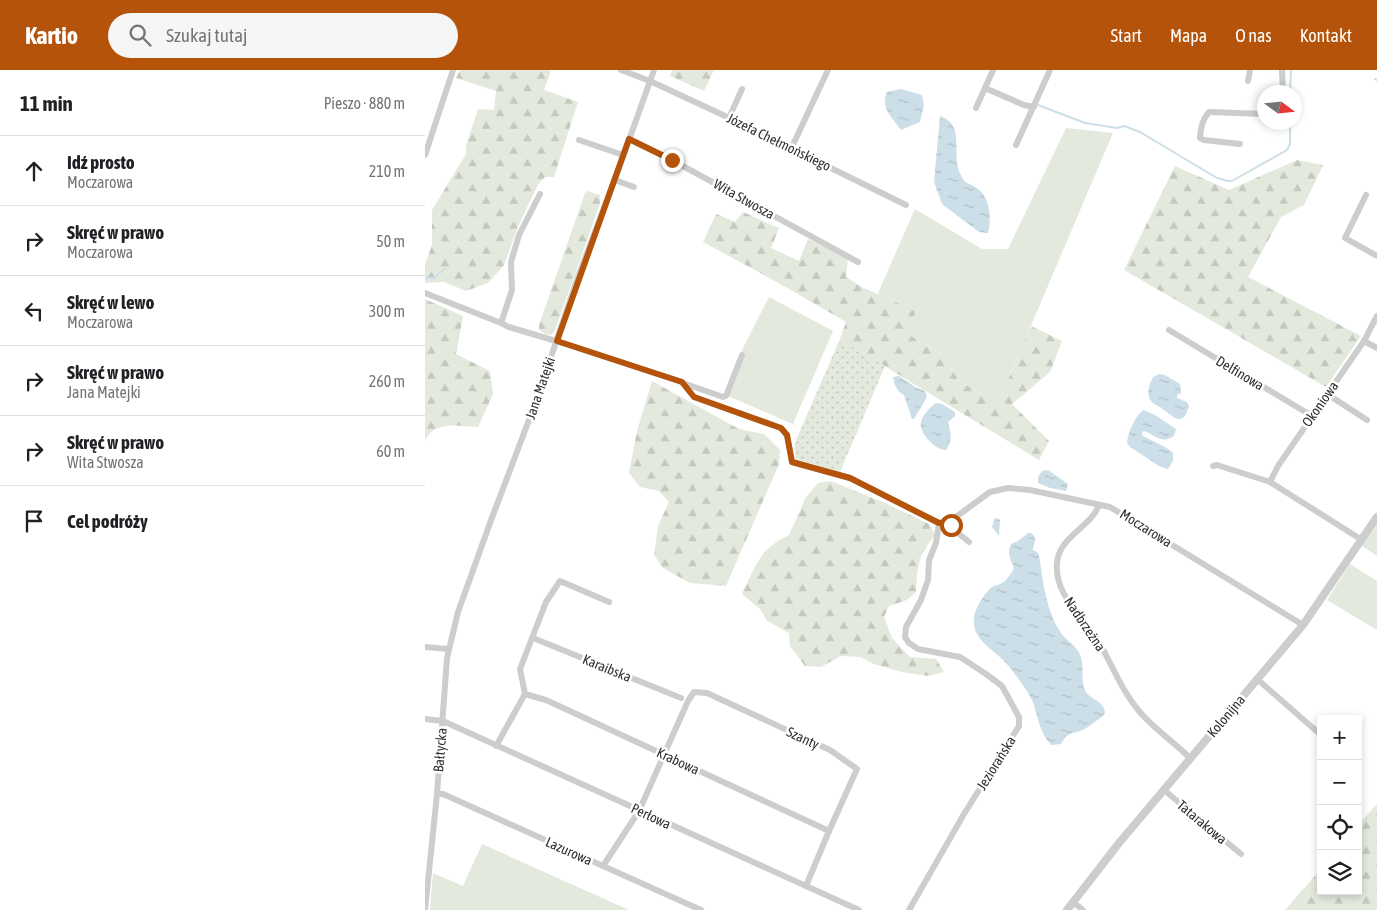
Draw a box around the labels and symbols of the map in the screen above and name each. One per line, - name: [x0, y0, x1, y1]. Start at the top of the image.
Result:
- north arrow: [1257, 85, 1302, 130]
- street label: Józefa Chełmońskiego: [724, 110, 834, 174]
- route end: [661, 149, 684, 172]
- street label: Wita Stwosza: [711, 176, 777, 222]
- street label: Delfinowa: [1213, 353, 1267, 393]
- street label: Jana Matejki: [522, 355, 558, 421]
- street label: Okoniowa: [1299, 378, 1341, 430]
- street label: Moczarowa: [1117, 506, 1175, 550]
- route start: [940, 514, 963, 537]
- street label: Nadbrzeżna: [1061, 594, 1109, 654]
- street label: Karaibska: [580, 651, 634, 685]
- street label: Kolonijna: [1204, 692, 1248, 740]
- street label: Szanty: [784, 724, 822, 753]
- street label: Bałtycka: [430, 727, 450, 773]
- street label: Jeziorańska: [973, 733, 1019, 793]
- street label: Krabowa: [654, 744, 702, 778]
- street label: Tatarakowa: [1174, 797, 1230, 847]
- street label: Perłowa: [629, 800, 673, 832]
- street label: Lazurowa: [543, 834, 595, 868]

